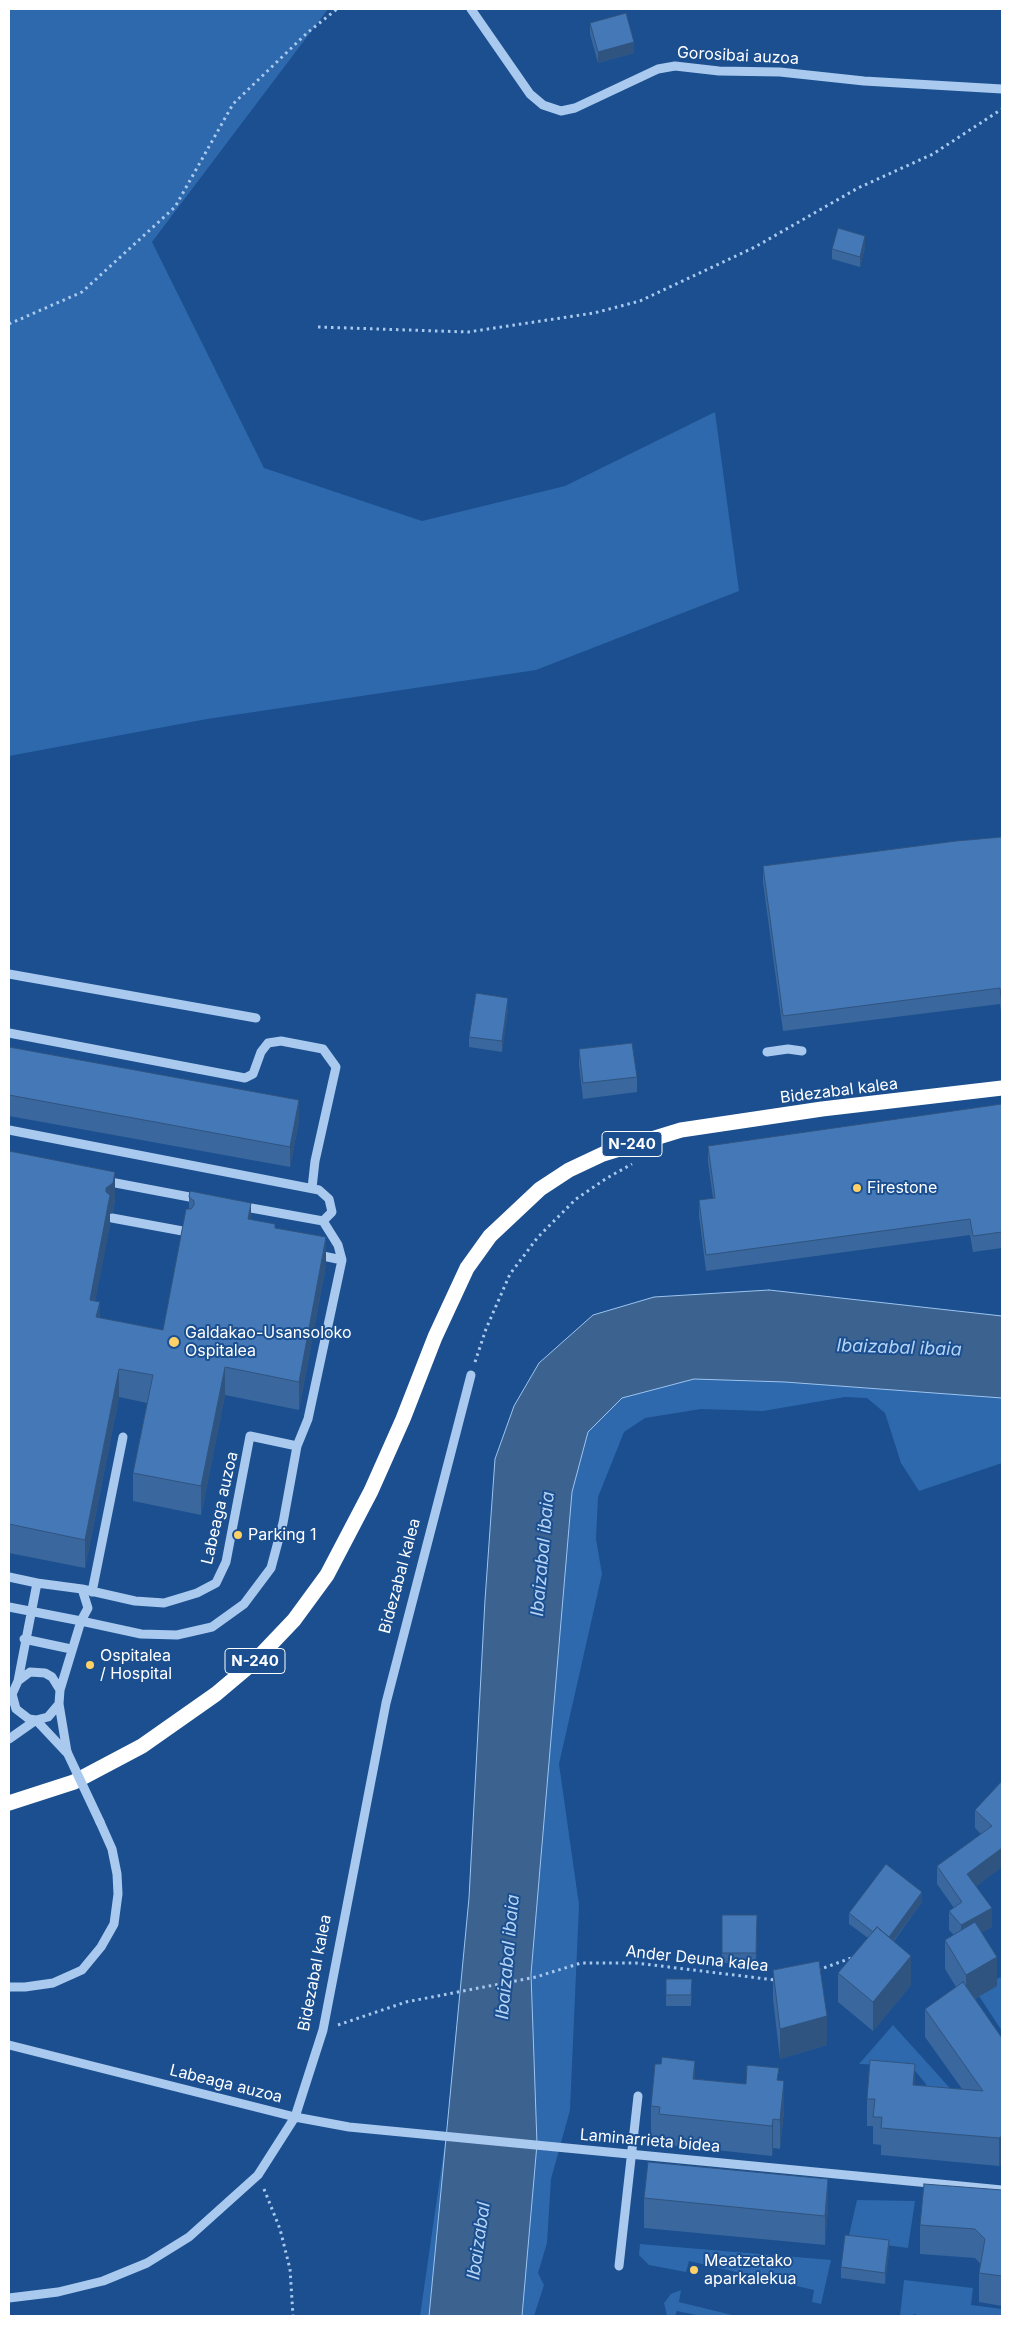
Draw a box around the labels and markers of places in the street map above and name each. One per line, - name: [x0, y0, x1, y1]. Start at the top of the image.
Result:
- place label: Firestone: [867, 1178, 937, 1198]
- marker: Firestone: [851, 1182, 863, 1194]
- place label: Galdakao-Usansoloko Ospitalea: [185, 1323, 352, 1361]
- marker: Galdakao-Usansoloko Ospitalea: [167, 1335, 181, 1349]
- place label: Parking 1: [248, 1525, 316, 1545]
- marker: Parking 1: [232, 1529, 244, 1541]
- place label: Ospitalea / Hospital: [100, 1646, 172, 1684]
- marker: Ospitalea / Hospital: [84, 1659, 96, 1671]
- place label: Meatzetako aparkalekua: [704, 2251, 796, 2289]
- marker: Meatzetako aparkalekua: [688, 2264, 700, 2276]

